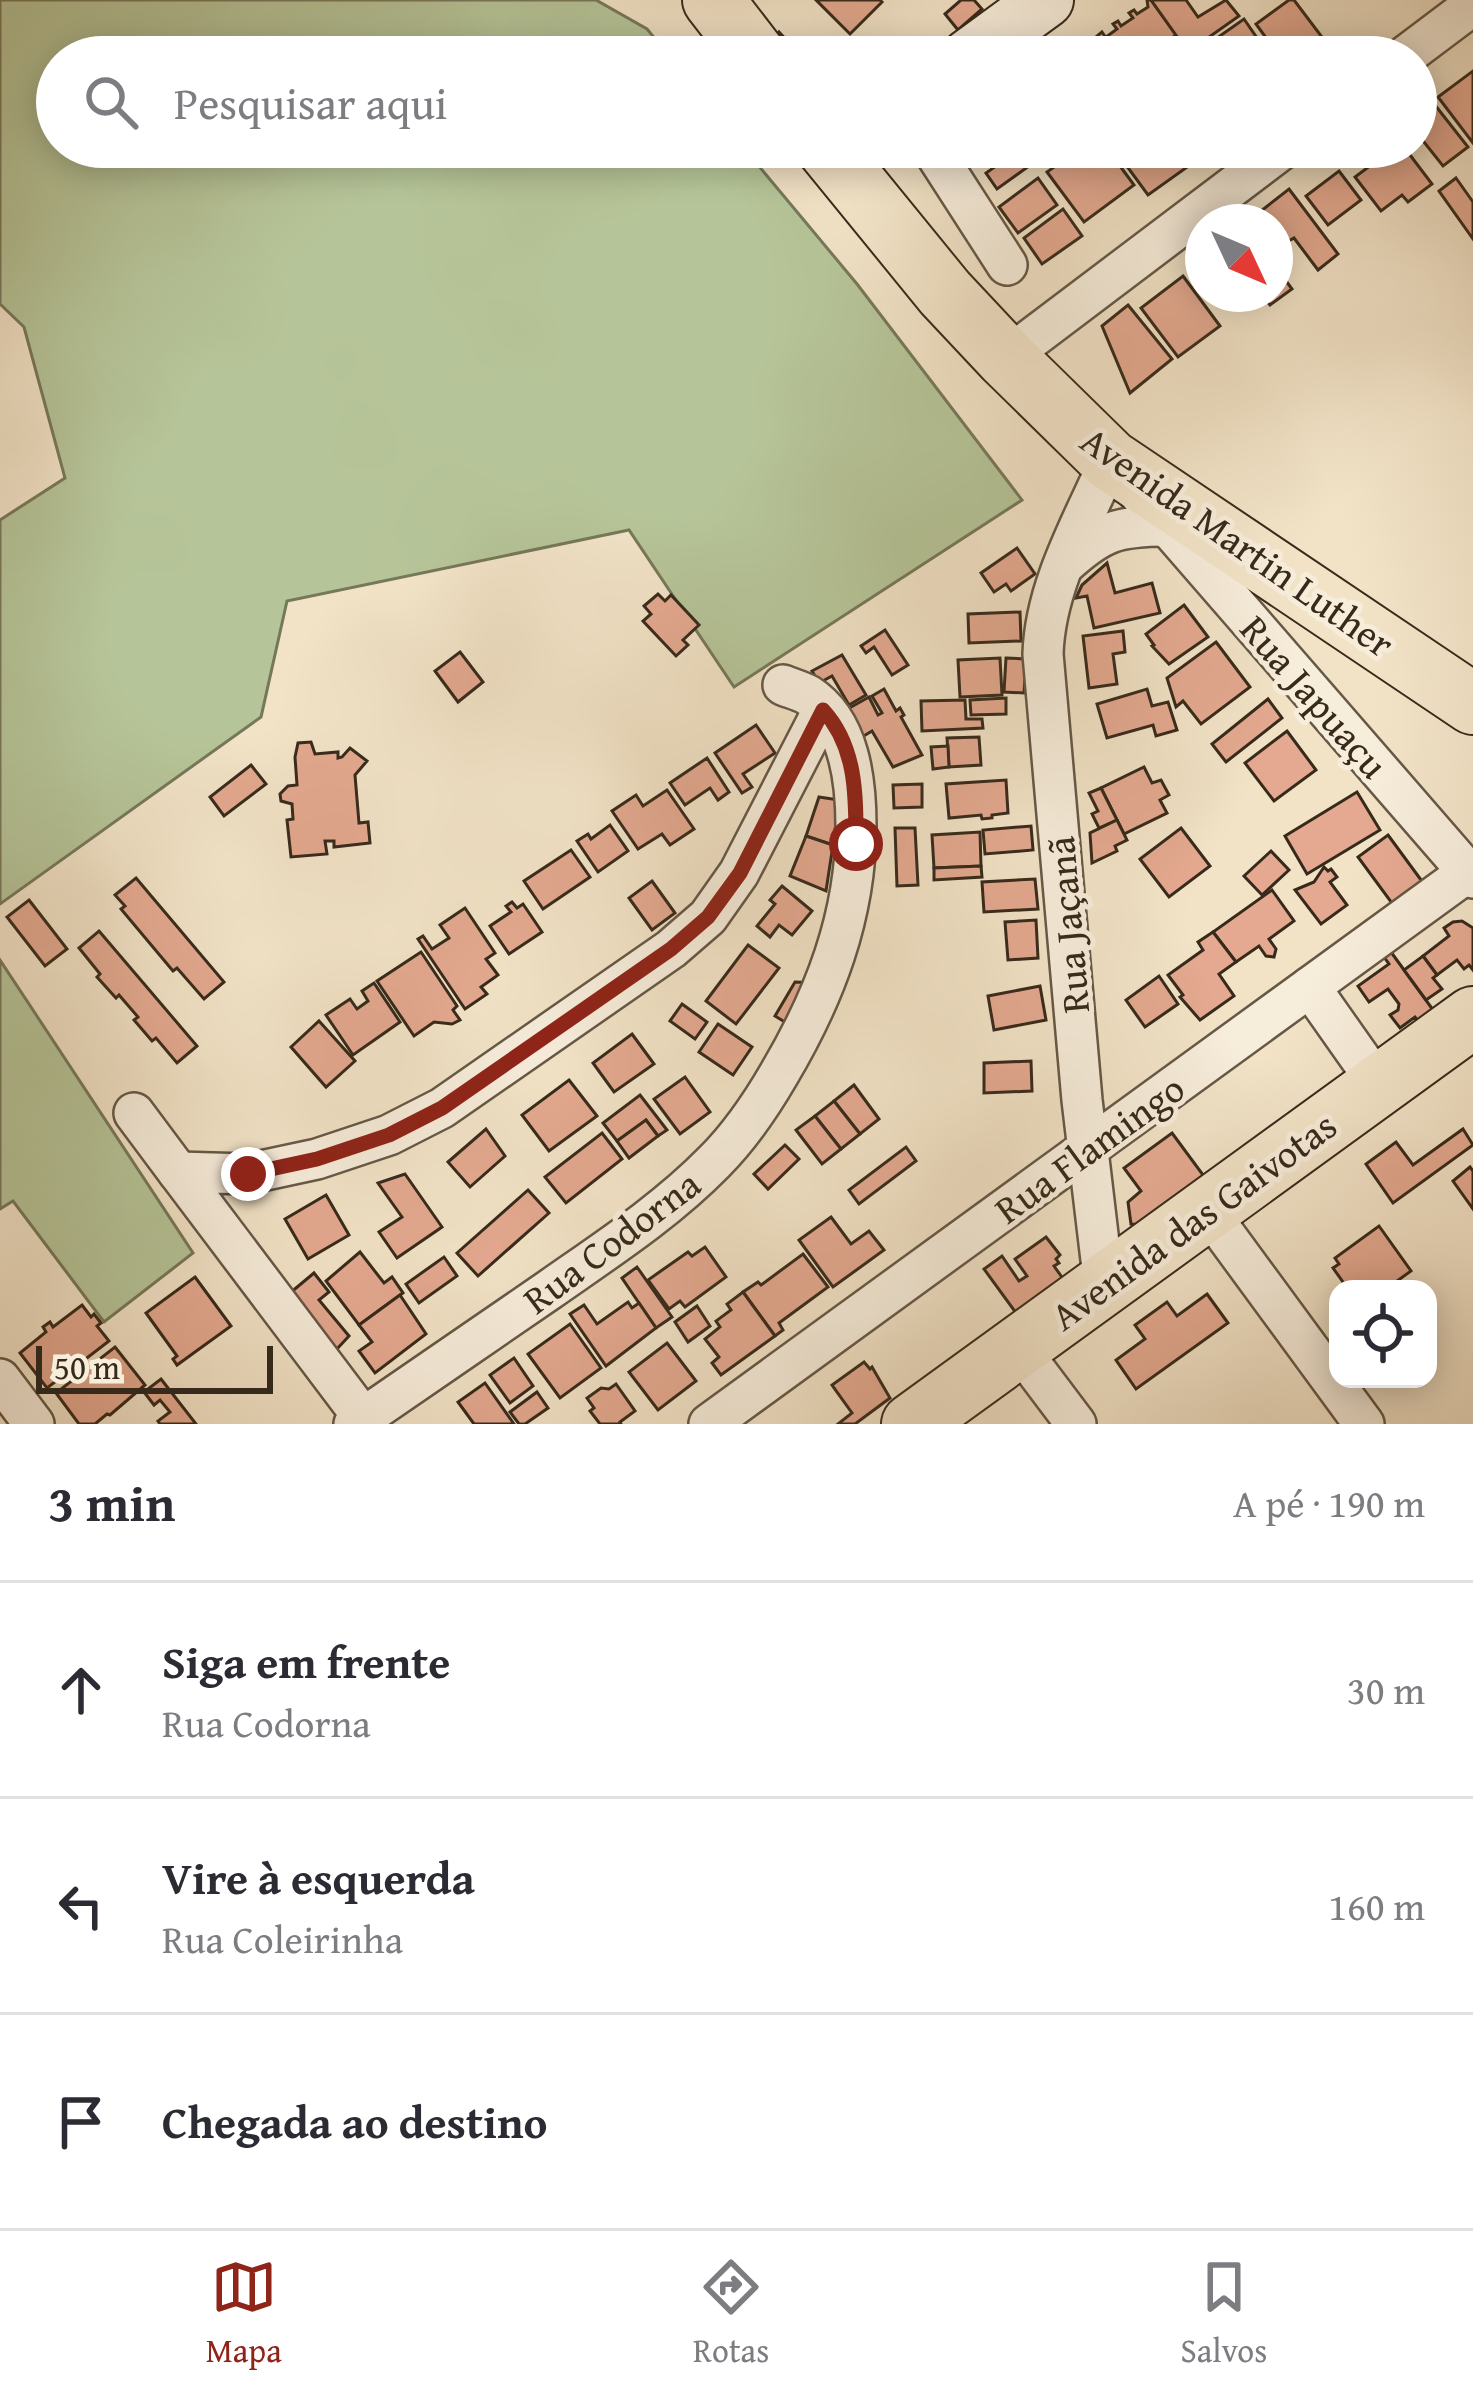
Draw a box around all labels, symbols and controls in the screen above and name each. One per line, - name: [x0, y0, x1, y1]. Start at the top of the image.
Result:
- search box: [36, 36, 1437, 168]
- icon: search: [78, 69, 144, 135]
- text: Pesquisar aqui: [174, 70, 447, 135]
- north arrow: [1185, 204, 1293, 312]
- street label: Avenida Martin Luther: [1070, 411, 1406, 671]
- street label: Rua Japuaçu: [1228, 602, 1402, 790]
- route start: [829, 817, 883, 871]
- street label: Rua Jaçanã: [1031, 834, 1103, 1016]
- street label: Rua Flamingo: [982, 1059, 1196, 1237]
- street label: Avenida das Gaivotas: [1038, 1097, 1348, 1343]
- route end: [221, 1147, 275, 1201]
- street label: Rua Codorna: [510, 1155, 712, 1327]
- map controls: [1329, 1280, 1437, 1388]
- button: locate: [1329, 1280, 1437, 1388]
- scale bar: [36, 1340, 273, 1393]
- text: 50 m: [54, 1343, 120, 1391]
- text: 3 min: [48, 1465, 175, 1540]
- text: A pé · 190 m: [1233, 1474, 1425, 1531]
- text: Siga em frente: [162, 1629, 450, 1694]
- icon: ahead: [48, 1657, 114, 1723]
- text: 30 m: [1347, 1661, 1425, 1718]
- text: Rua Codorna: [162, 1694, 371, 1751]
- text: Vire à esquerda: [162, 1845, 475, 1910]
- icon: left: [48, 1873, 114, 1939]
- text: 160 m: [1328, 1877, 1425, 1934]
- text: Rua Coleirinha: [162, 1910, 403, 1967]
- icon: arrive: [48, 2089, 114, 2155]
- text: Chegada ao destino: [162, 2089, 547, 2154]
- tab: Mapa: [206, 2254, 282, 2374]
- tab: Rotas: [693, 2254, 769, 2374]
- tab: Salvos: [1181, 2254, 1267, 2374]

